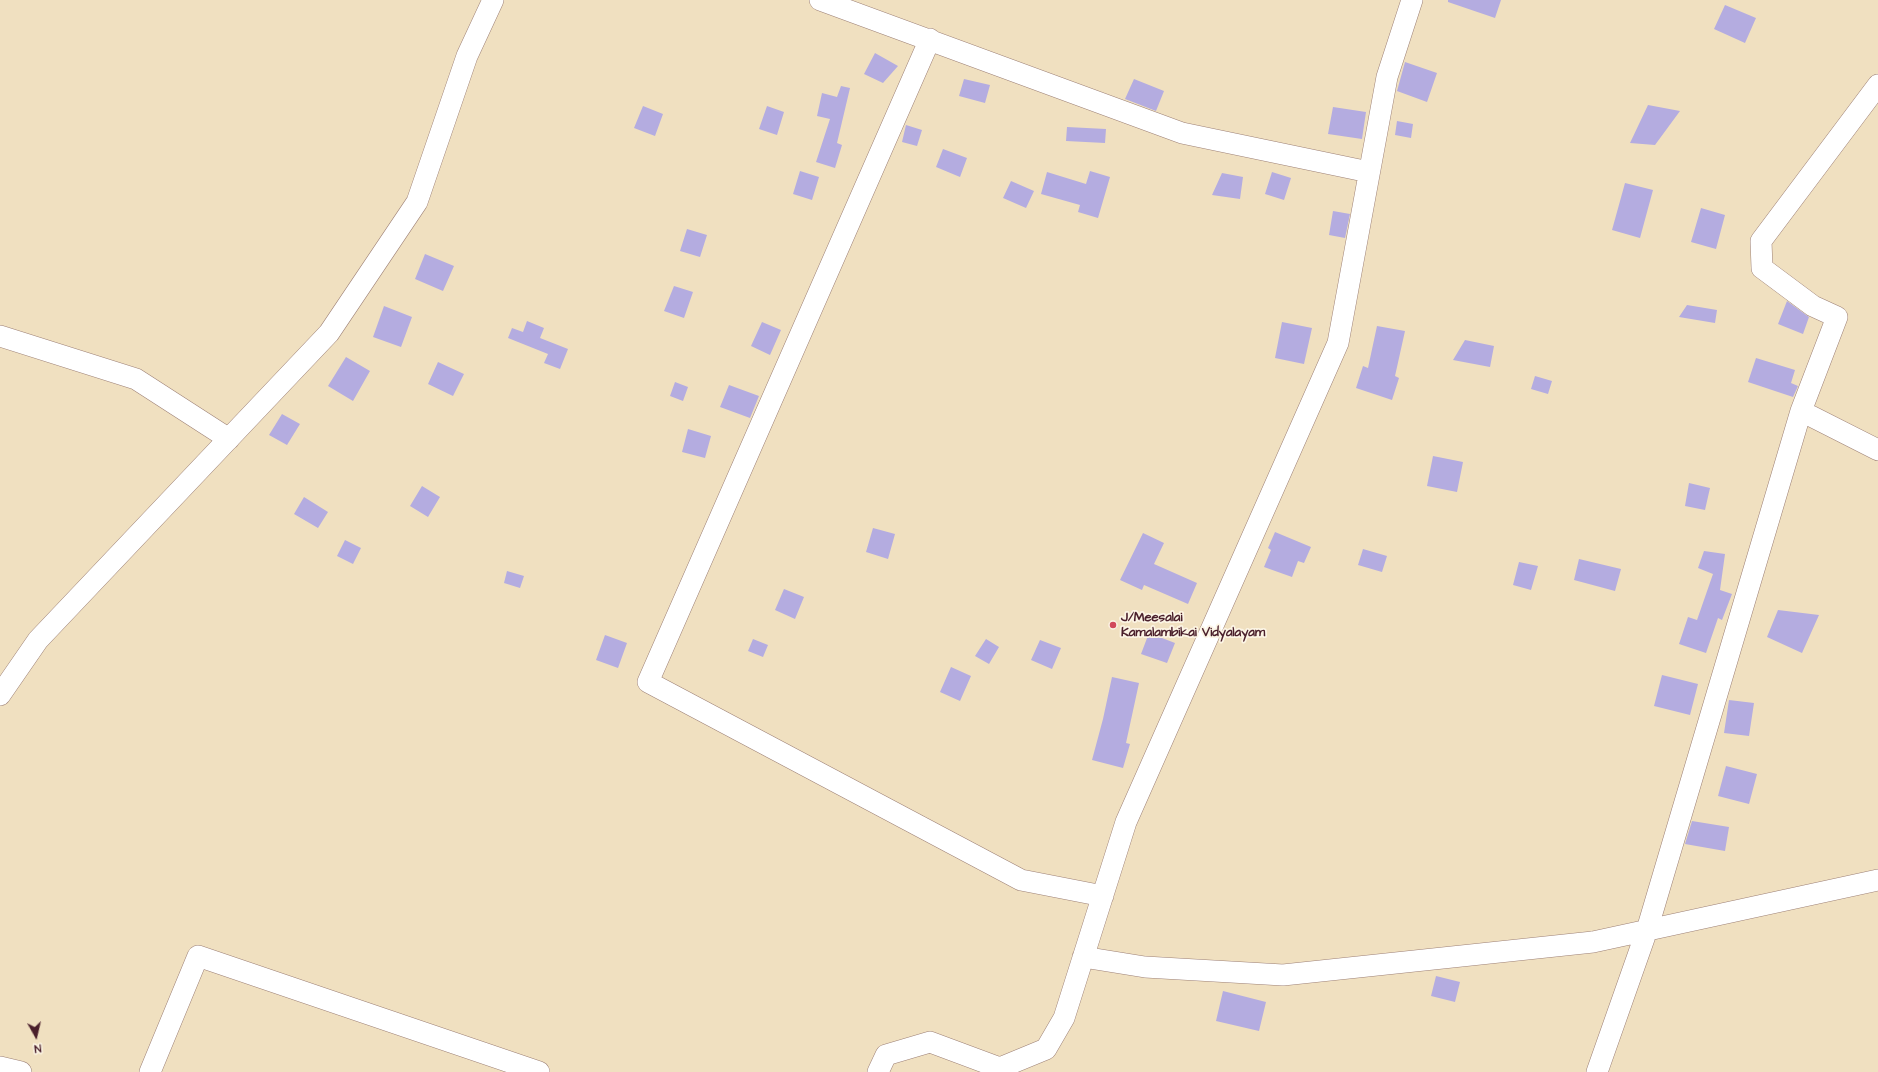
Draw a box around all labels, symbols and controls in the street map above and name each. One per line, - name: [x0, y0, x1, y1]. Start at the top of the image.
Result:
- place label: J/Meesalai Kamalambikai Vidyalayam: [1121, 610, 1265, 641]
- marker: J/Meesalai Kamalambikai Vidyalayam: [1108, 620, 1118, 630]
- north arrow: [16, 1016, 56, 1056]
- text: N: [33, 1040, 42, 1056]

